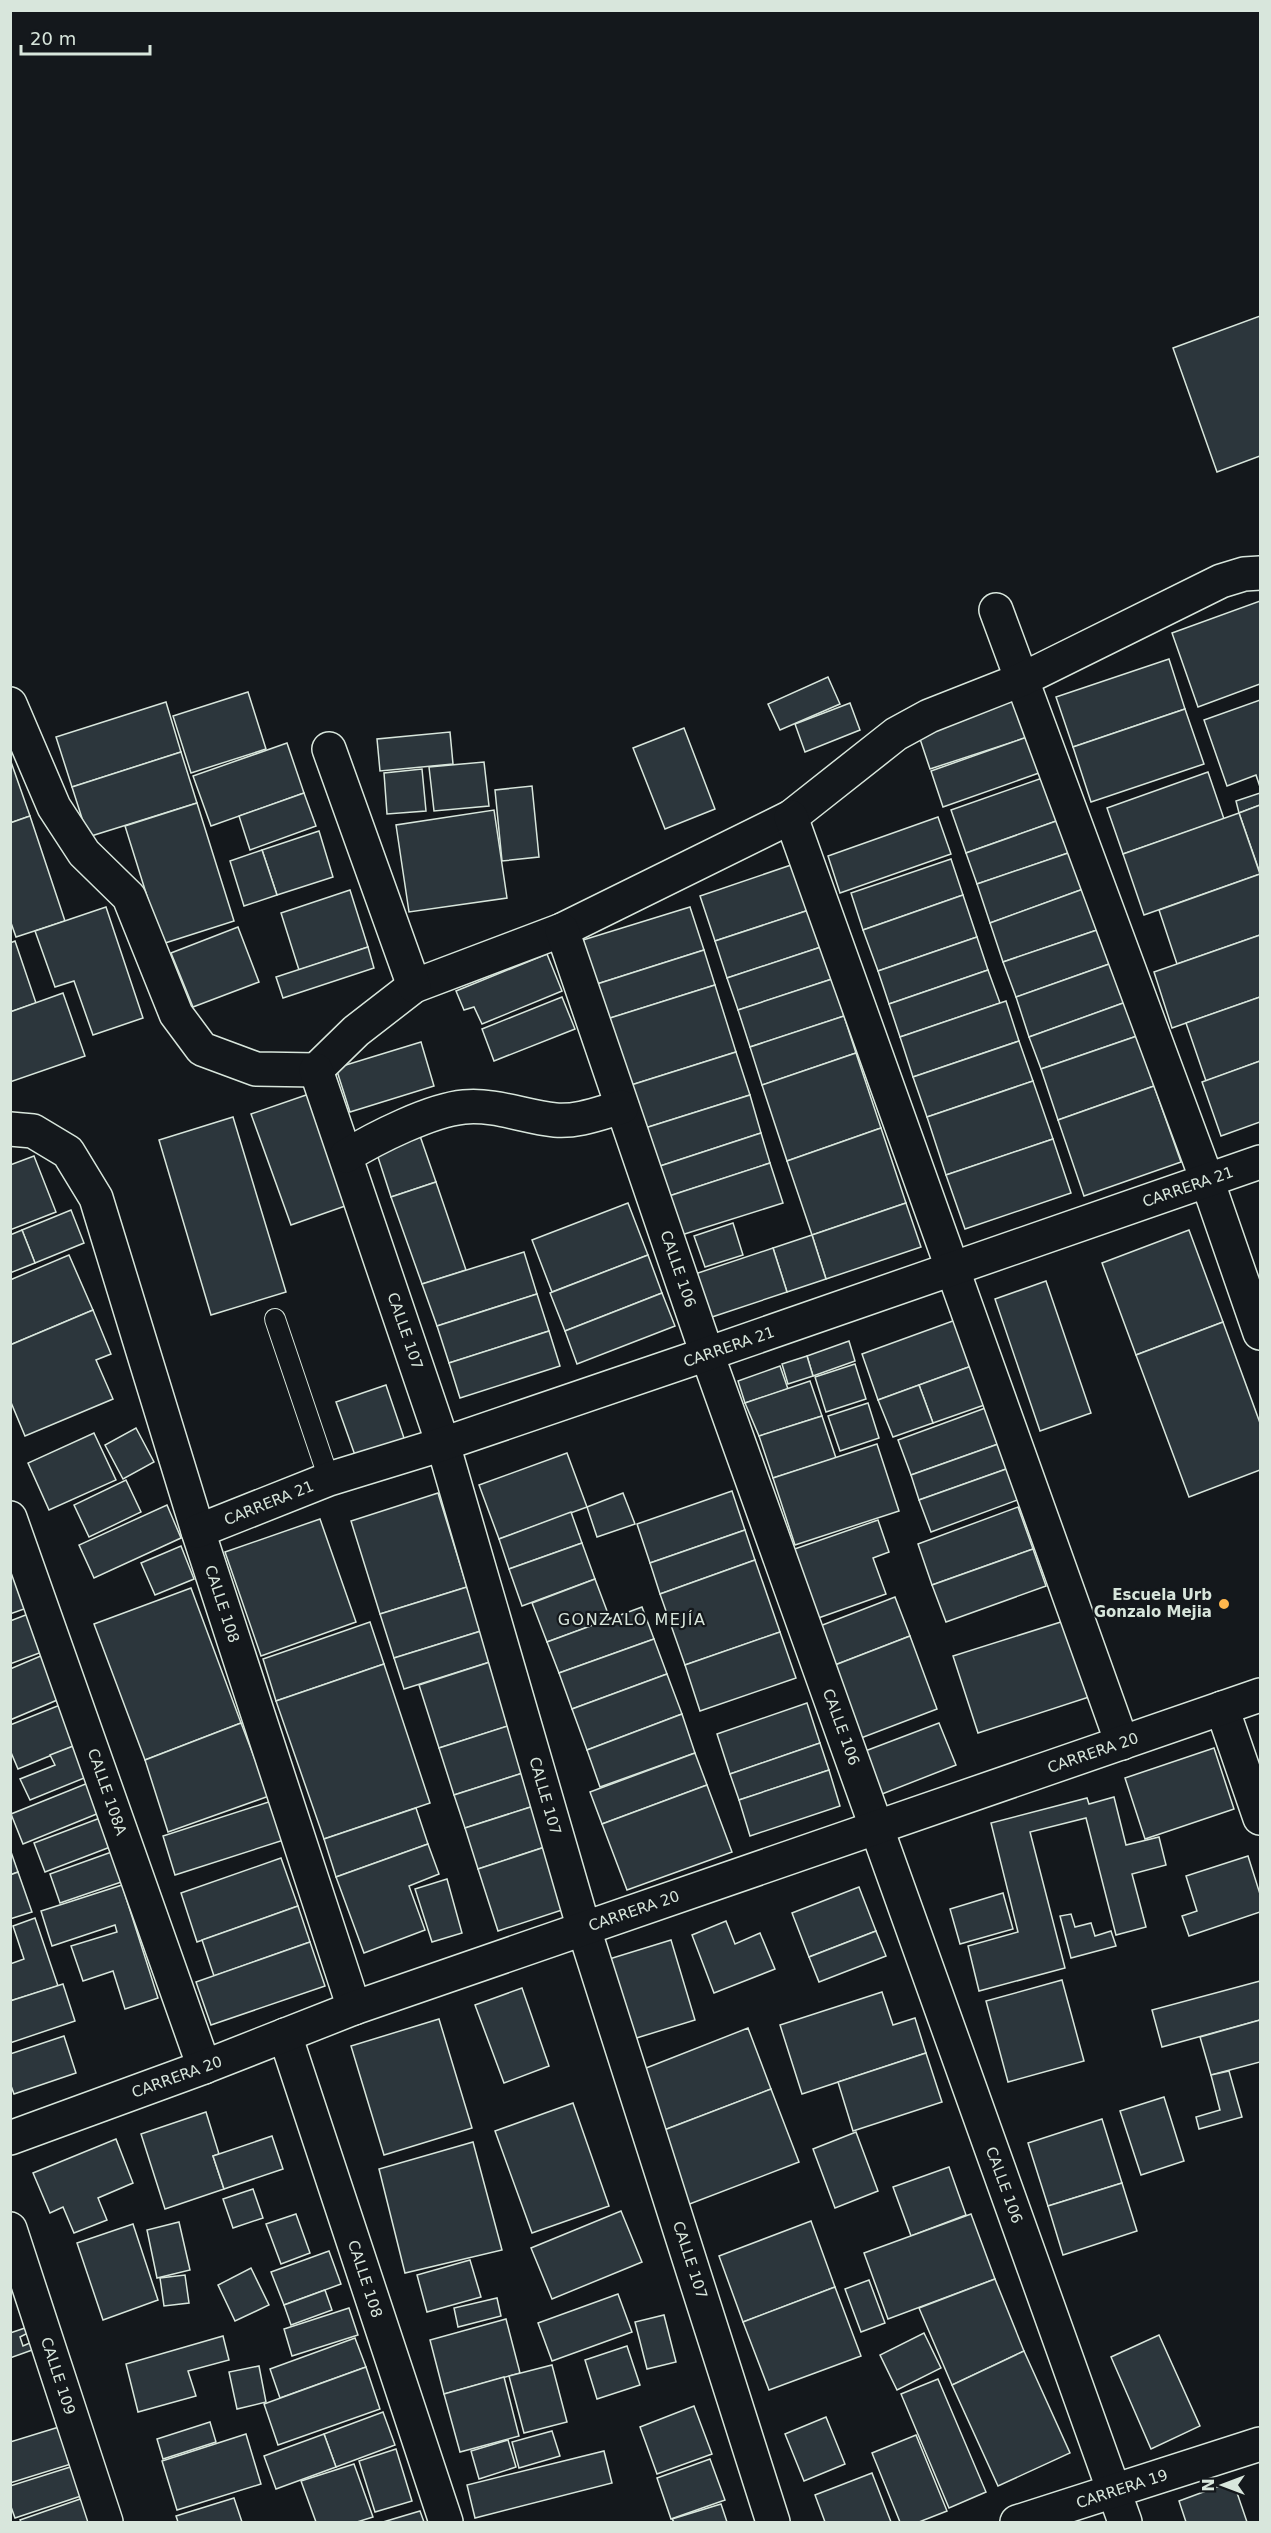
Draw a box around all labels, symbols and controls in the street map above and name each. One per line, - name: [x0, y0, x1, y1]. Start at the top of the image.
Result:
- scale bar: [21, 18, 150, 56]
- text: 20 m: [30, 28, 76, 49]
- street label: CARRERA 21: [1140, 1163, 1236, 1211]
- street label: CALLE 106: [656, 1228, 700, 1310]
- street label: CALLE 107: [383, 1290, 427, 1372]
- street label: CARRERA 21: [681, 1323, 777, 1371]
- street label: CARRERA 21: [222, 1477, 316, 1529]
- street label: CALLE 108: [201, 1563, 243, 1645]
- place label: Escuela Urb Gonzalo Mejia: [1094, 1586, 1212, 1621]
- marker: Escuela Urb Gonzalo Mejia: [1217, 1597, 1231, 1611]
- district label: GONZALO MEJÍA: [558, 1610, 706, 1629]
- street label: CALLE 106: [819, 1686, 863, 1768]
- street label: CARRERA 20: [1045, 1729, 1141, 1777]
- street label: CALLE 108A: [84, 1746, 130, 1838]
- street label: CALLE 107: [525, 1755, 565, 1837]
- street label: CARRERA 20: [586, 1887, 682, 1935]
- street label: CARRERA 20: [129, 2052, 225, 2102]
- street label: CALLE 106: [982, 2144, 1026, 2226]
- street label: CALLE 107: [669, 2219, 711, 2301]
- street label: CALLE 108: [344, 2238, 386, 2320]
- street label: CALLE 109: [37, 2335, 79, 2417]
- north arrow: [1193, 2455, 1253, 2515]
- street label: CARRERA 19: [1074, 2466, 1170, 2512]
- text: N: [1199, 2478, 1218, 2492]

